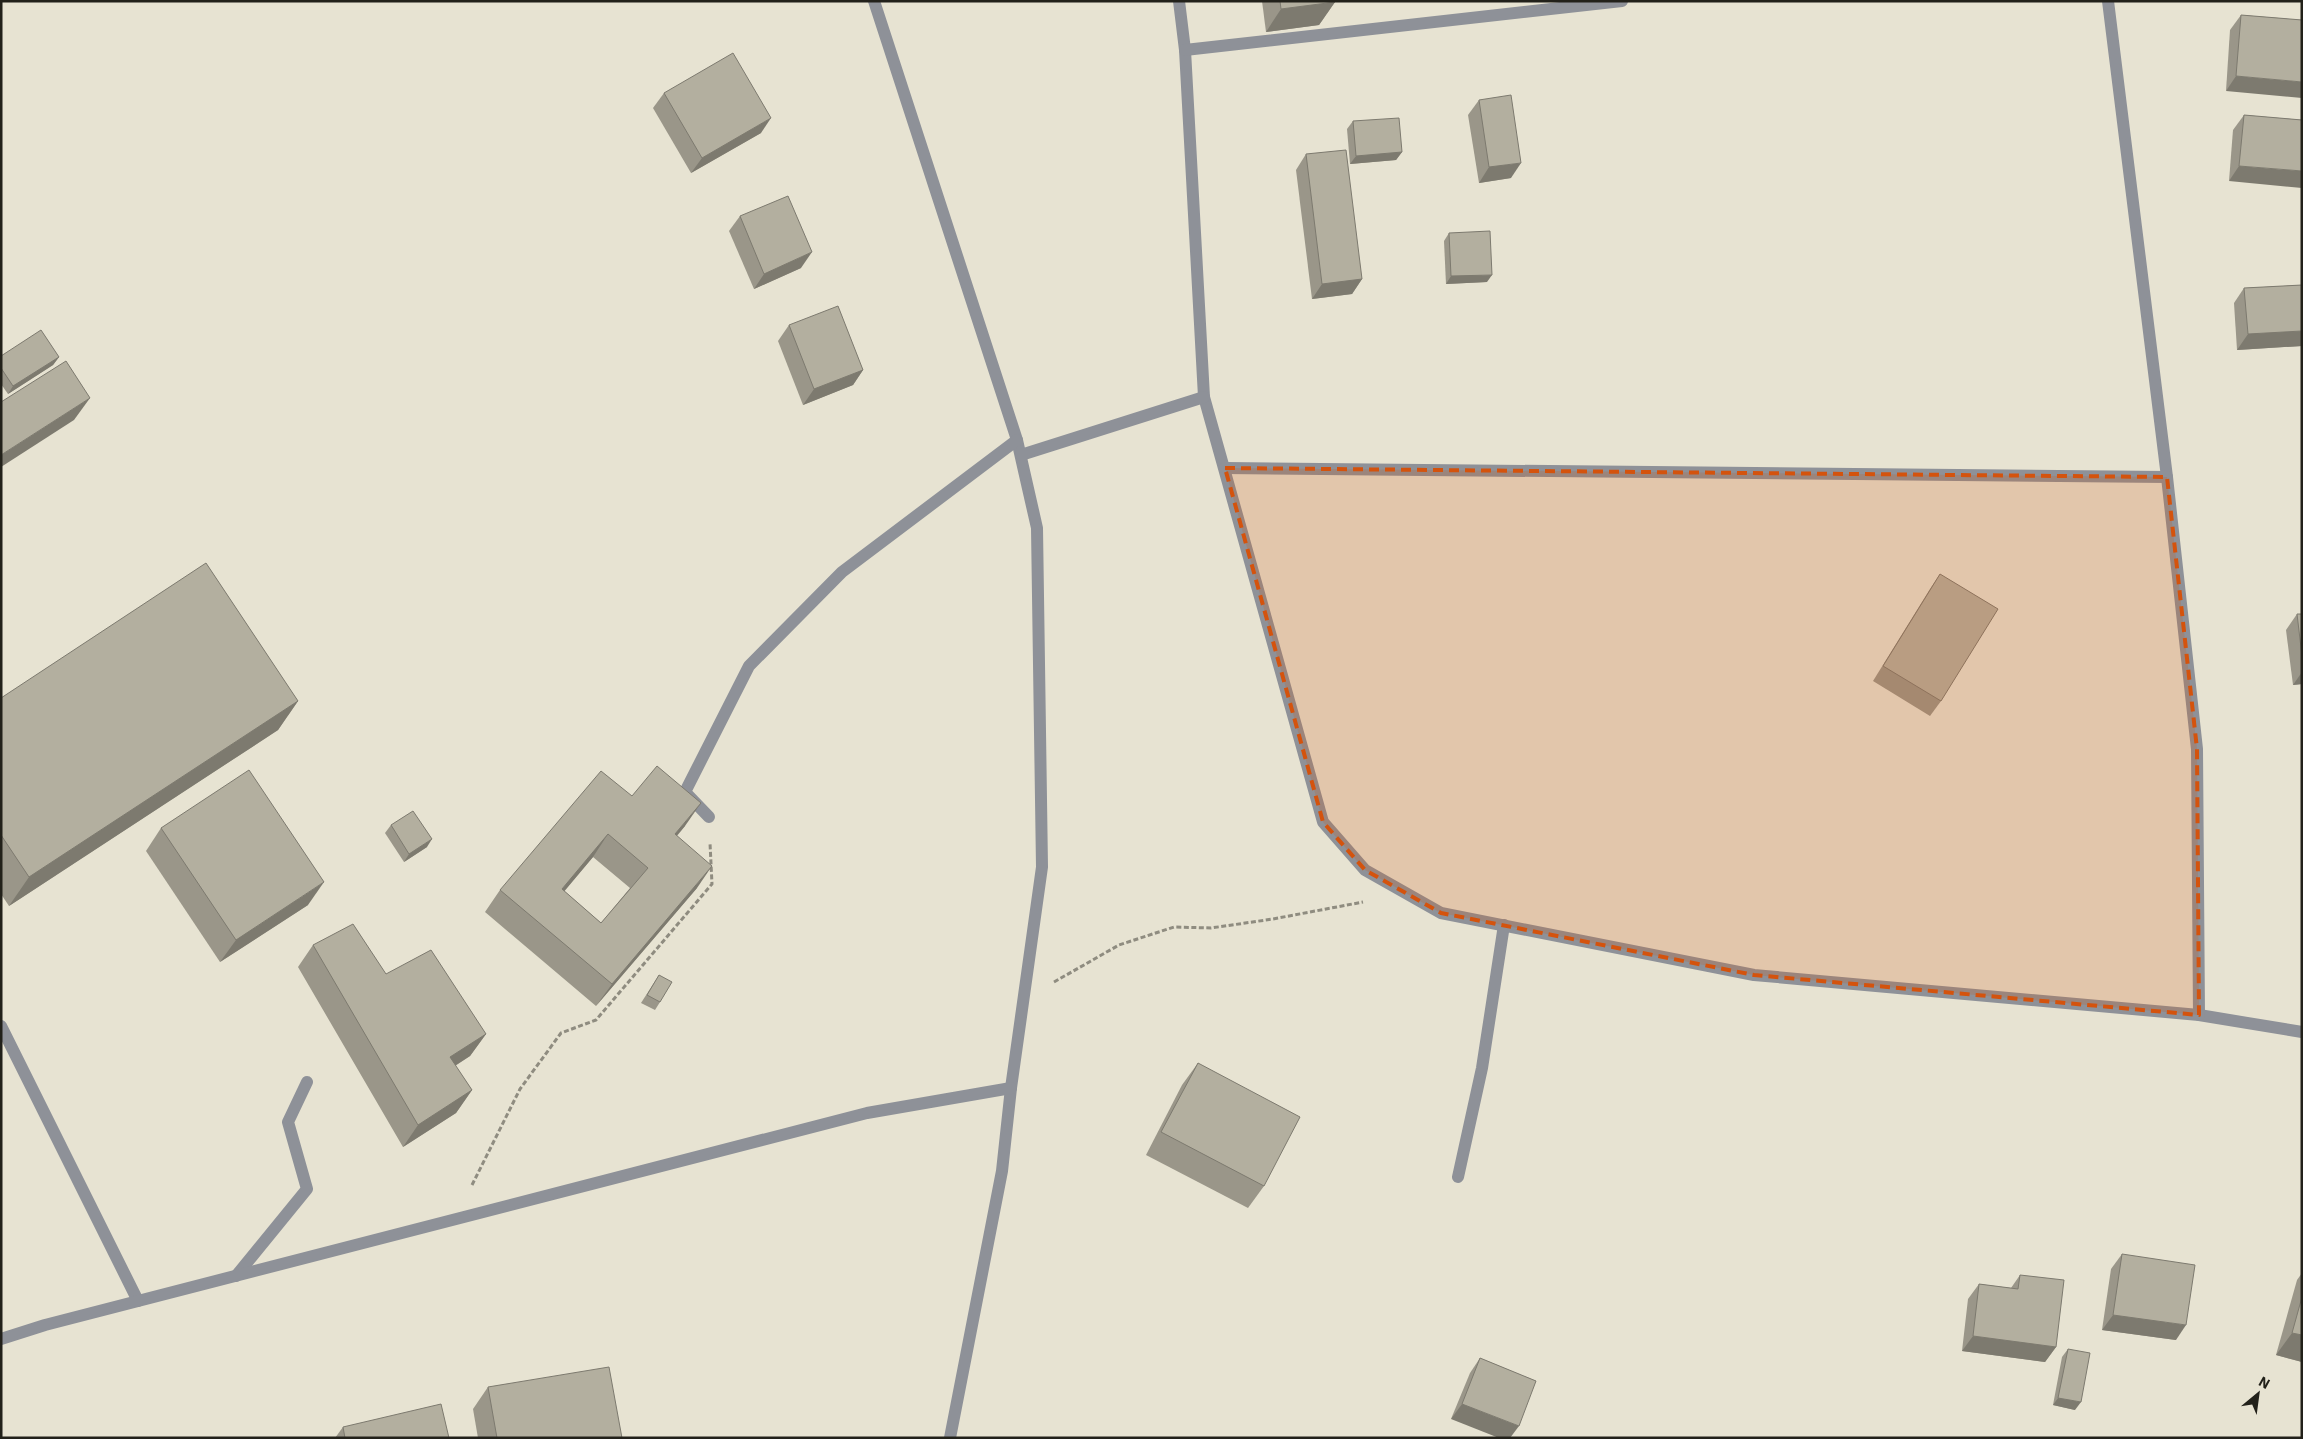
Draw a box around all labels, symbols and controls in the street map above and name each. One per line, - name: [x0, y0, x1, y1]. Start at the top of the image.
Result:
- north arrow: [2233, 1369, 2283, 1419]
- text: N: [2256, 1372, 2273, 1393]

